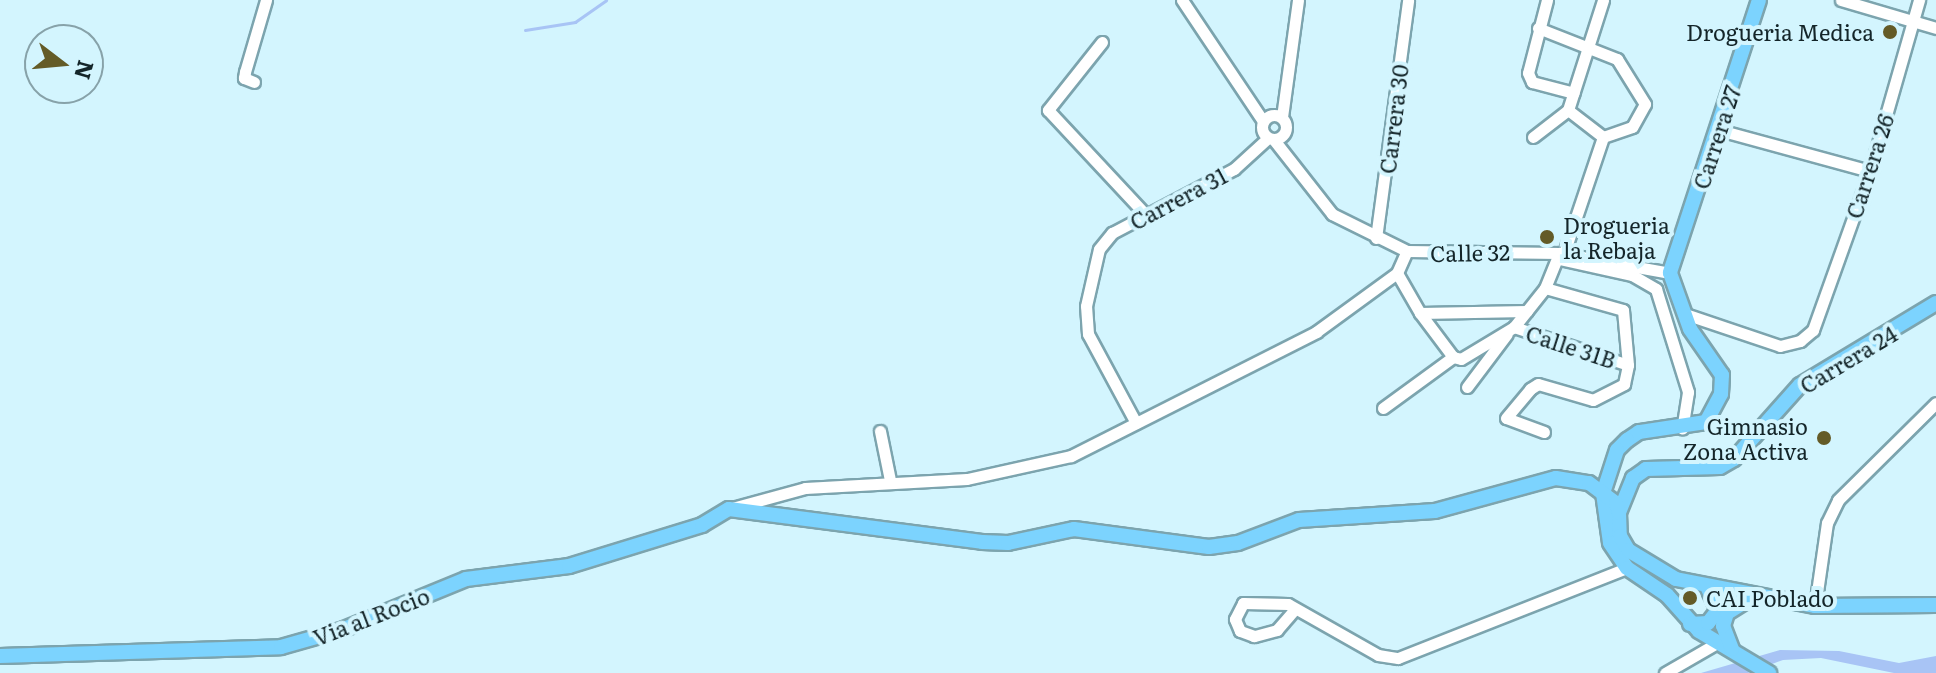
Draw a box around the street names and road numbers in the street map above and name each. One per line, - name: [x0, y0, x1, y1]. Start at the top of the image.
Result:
- street label: Carrera 30: [1373, 63, 1413, 175]
- street label: Carrera 27: [1687, 82, 1745, 192]
- street label: Carrera 26: [1840, 110, 1898, 222]
- street label: Carrera 31: [1125, 161, 1231, 235]
- street label: Calle 32: [1430, 238, 1510, 266]
- street label: Calle 31B: [1523, 319, 1619, 373]
- street label: Carrera 24: [1795, 320, 1901, 398]
- street label: Via al Rocio: [309, 582, 433, 650]

